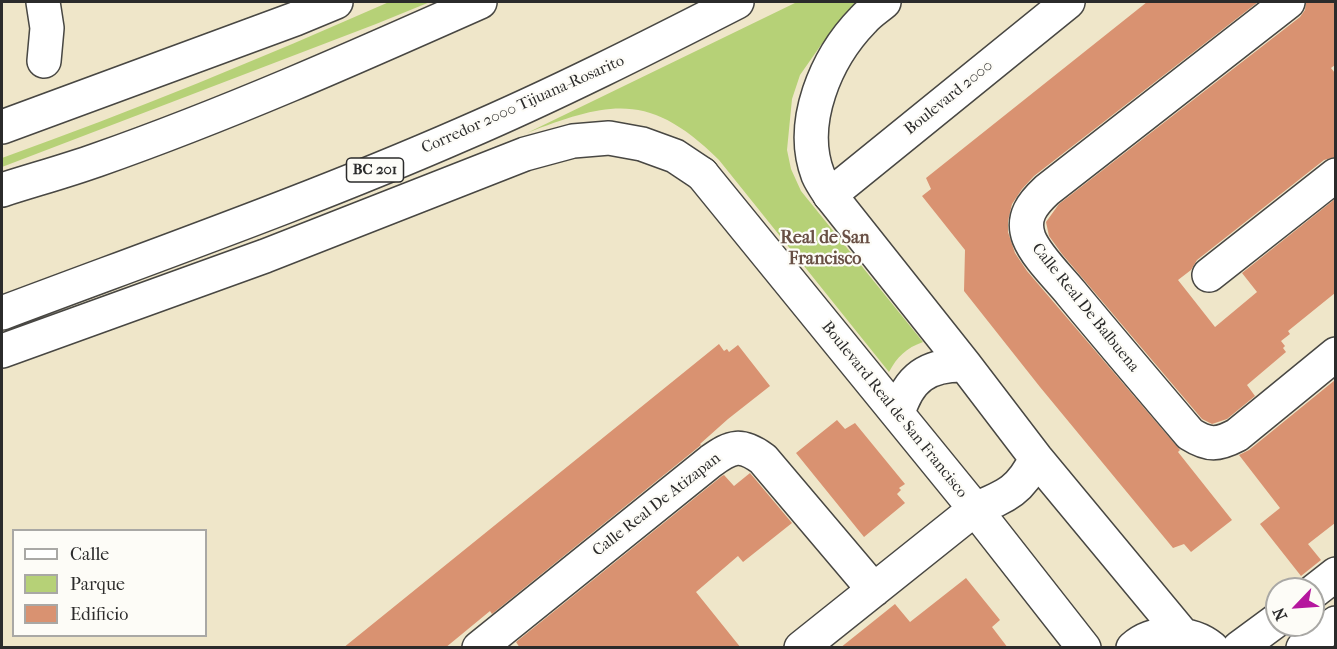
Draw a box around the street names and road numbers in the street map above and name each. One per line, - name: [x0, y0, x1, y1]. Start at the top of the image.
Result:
- street label: Corredor 2000 Tijuana-Rosarito: [419, 52, 627, 158]
- street label: Boulevard 2000: [901, 56, 997, 140]
- road number: BC 201: [346, 158, 404, 182]
- street label: Calle Real De Balbuena: [1027, 240, 1143, 376]
- street label: Boulevard Real de San Francisco: [817, 318, 971, 502]
- street label: Calle Real De Atizapan: [589, 449, 725, 561]

